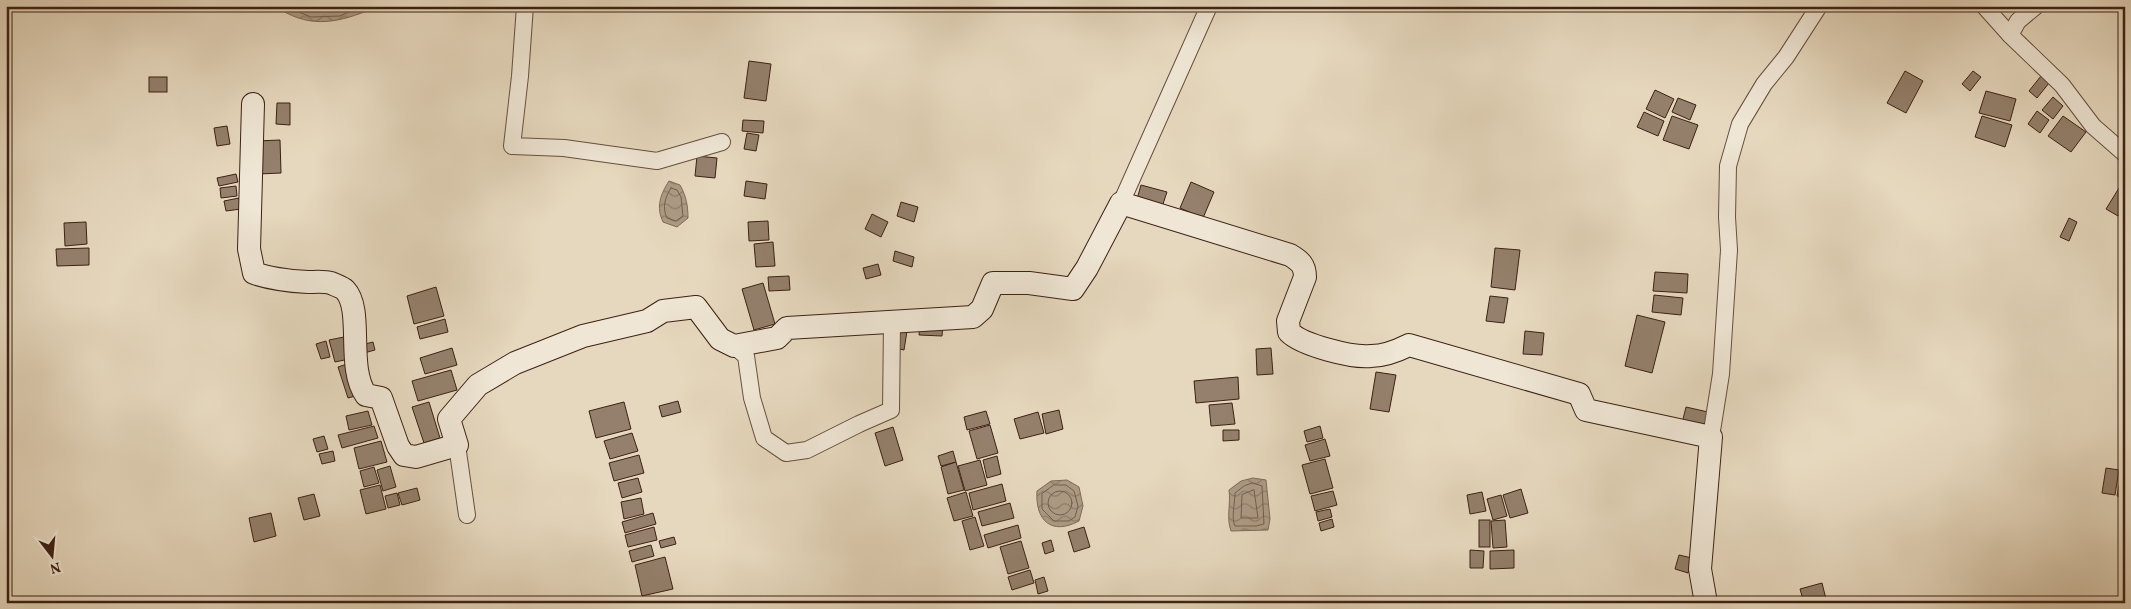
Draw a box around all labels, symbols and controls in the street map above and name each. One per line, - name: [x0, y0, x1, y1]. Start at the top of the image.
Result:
- north arrow: [28, 532, 78, 582]
- text: N: [48, 557, 63, 578]

